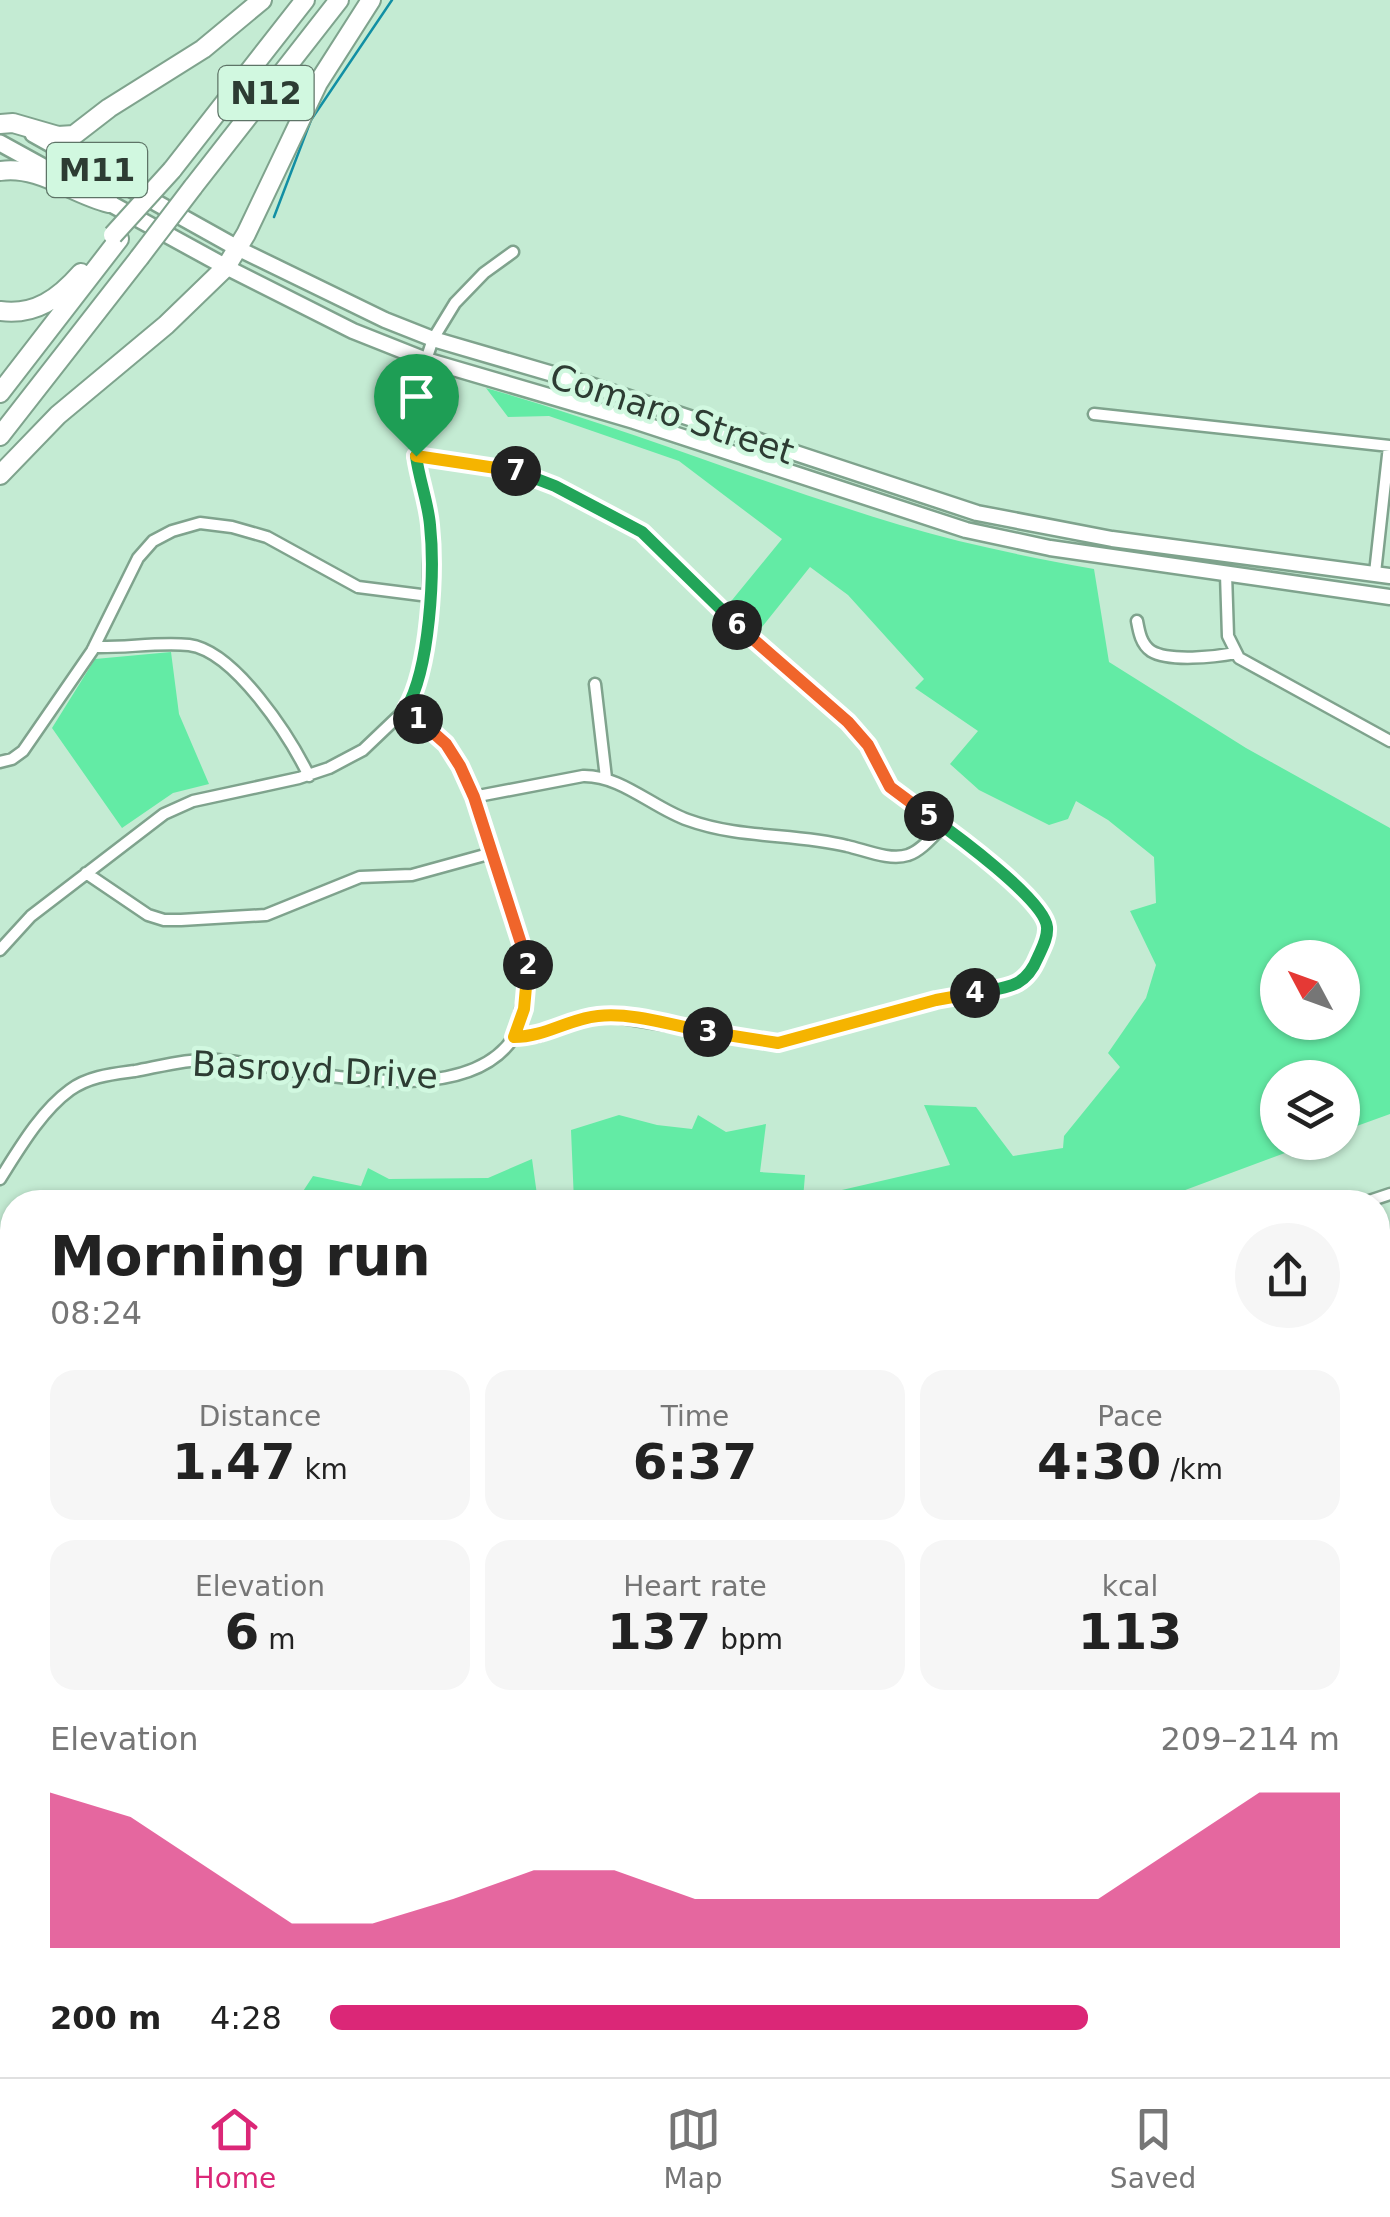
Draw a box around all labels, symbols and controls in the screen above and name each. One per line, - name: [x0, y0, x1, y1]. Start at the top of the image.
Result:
- road number: N12: [218, 66, 314, 120]
- road number: M11: [47, 143, 147, 197]
- pin: [374, 354, 459, 457]
- street label: Comaro Street: [545, 356, 799, 472]
- icon: arrive: [389, 369, 444, 424]
- pin: 7: [491, 446, 541, 496]
- text: 7: [506, 454, 526, 487]
- pin: 6: [712, 600, 762, 650]
- text: 6: [727, 608, 747, 641]
- pin: 1: [393, 694, 443, 744]
- text: 1: [408, 702, 428, 735]
- pin: 5: [904, 791, 954, 841]
- text: 5: [919, 799, 939, 832]
- pin: 2: [503, 940, 553, 990]
- north arrow: [1260, 940, 1360, 1040]
- map controls: [1260, 940, 1360, 1160]
- text: 2: [518, 948, 538, 981]
- pin: 4: [950, 968, 1000, 1018]
- text: 4: [965, 976, 985, 1009]
- pin: 3: [683, 1007, 733, 1057]
- text: 3: [698, 1015, 718, 1048]
- street label: Basroyd Drive: [191, 1044, 439, 1096]
- button: layers: [1260, 1060, 1360, 1160]
- button: share: [1235, 1223, 1340, 1328]
- text: Morning run: [50, 1224, 431, 1288]
- text: 08:24: [50, 1294, 142, 1332]
- text: Distance: [199, 1400, 321, 1433]
- text: Time: [661, 1400, 729, 1433]
- text: Pace: [1097, 1400, 1163, 1433]
- text: 1.47: [172, 1433, 295, 1491]
- text: 6:37: [633, 1433, 757, 1491]
- text: 4:30: [1037, 1433, 1161, 1491]
- text: km: [295, 1453, 348, 1486]
- text: /km: [1161, 1453, 1223, 1486]
- text: Elevation: [195, 1570, 325, 1603]
- text: Heart rate: [623, 1570, 767, 1603]
- text: kcal: [1102, 1570, 1158, 1603]
- text: 6: [225, 1603, 259, 1661]
- text: 137: [607, 1603, 711, 1661]
- text: 113: [1078, 1603, 1182, 1661]
- text: m: [259, 1623, 295, 1656]
- text: bpm: [711, 1623, 783, 1656]
- text: Elevation: [50, 1720, 199, 1758]
- text: 209–214 m: [1161, 1720, 1340, 1758]
- text: 200 m: [50, 1999, 161, 2037]
- text: 4:28: [210, 1999, 282, 2037]
- tab: Home: [194, 2102, 276, 2195]
- tab: Map: [664, 2102, 723, 2195]
- tab: Saved: [1110, 2102, 1196, 2195]

